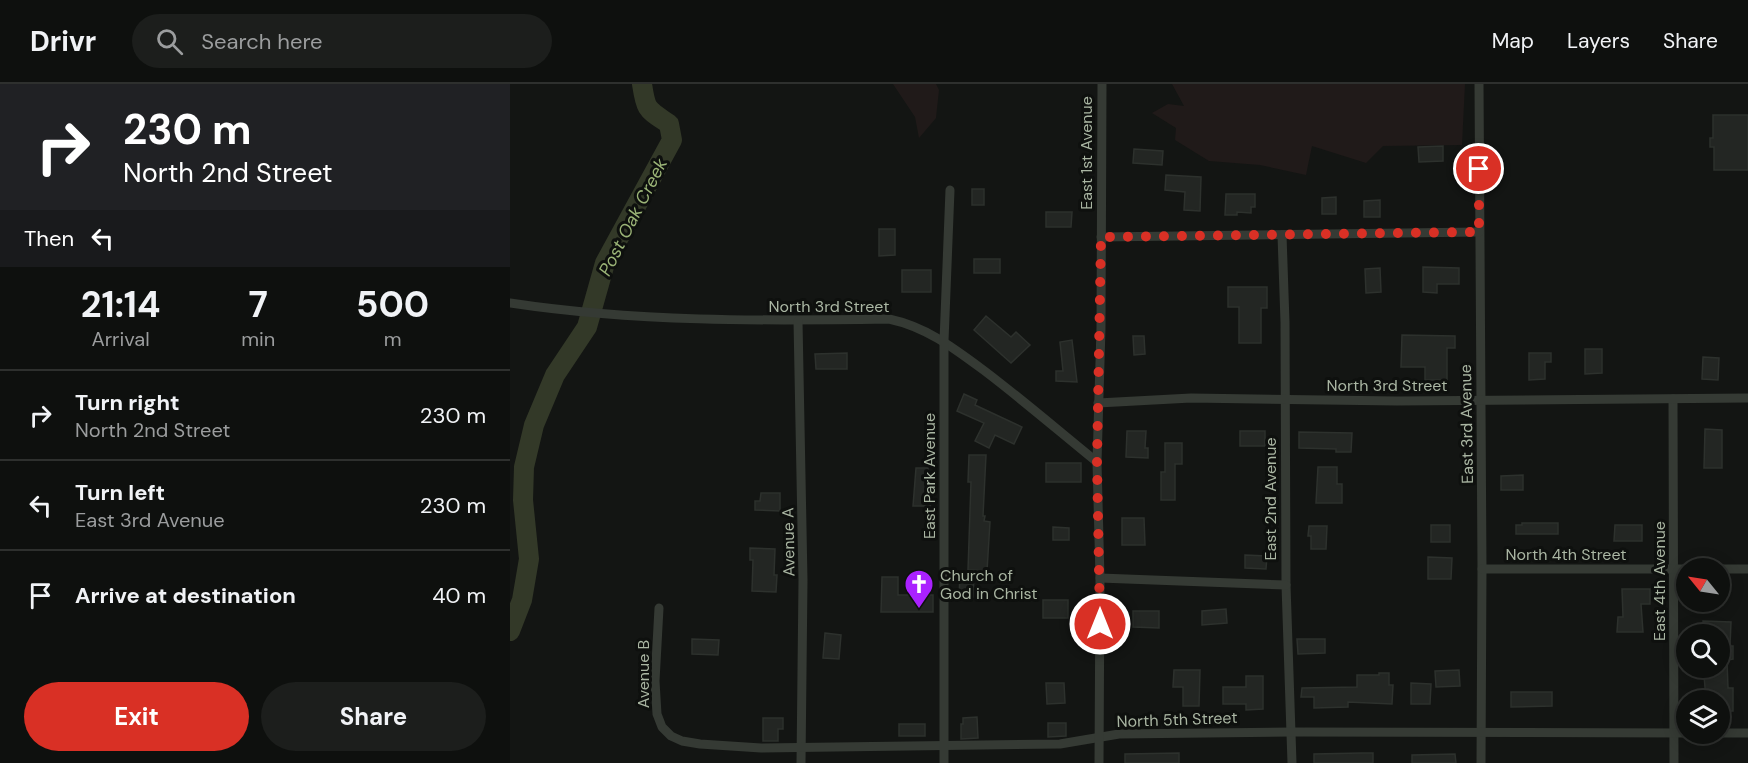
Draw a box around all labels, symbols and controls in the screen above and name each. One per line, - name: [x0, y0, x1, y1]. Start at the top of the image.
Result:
- search box: [132, 14, 552, 68]
- text: Drivr: [30, 23, 96, 60]
- icon: search: [153, 25, 186, 58]
- text: Search here: [201, 27, 323, 56]
- text: Map: [1492, 27, 1534, 55]
- text: Layers: [1567, 27, 1630, 55]
- text: Share: [1663, 27, 1718, 55]
- street label: East 1st Avenue: [1076, 96, 1097, 210]
- text: 230 m: [123, 102, 252, 157]
- icon: right: [24, 108, 102, 186]
- pin: [1453, 143, 1504, 194]
- icon: arrive: [1462, 152, 1495, 185]
- water label: Post Oak Creek: [593, 153, 673, 280]
- text: North 2nd Street: [123, 155, 333, 190]
- icon: left: [86, 222, 119, 255]
- text: Then: [24, 224, 74, 253]
- text: 21:14: [81, 281, 160, 328]
- text: 7: [249, 281, 268, 328]
- text: 500: [356, 281, 429, 328]
- street label: North 3rd Street: [769, 296, 889, 317]
- text: Arrival: [91, 326, 150, 352]
- text: min: [241, 326, 275, 352]
- text: m: [384, 326, 402, 352]
- street label: East 3rd Avenue: [1455, 364, 1478, 484]
- street label: North 3rd Street: [1327, 375, 1447, 396]
- text: Turn right: [75, 388, 180, 417]
- icon: right: [24, 399, 57, 432]
- text: 230 m: [420, 401, 486, 430]
- street label: East Park Avenue: [919, 413, 940, 539]
- text: North 2nd Street: [75, 417, 230, 443]
- street label: East 2nd Avenue: [1260, 437, 1281, 561]
- text: Turn left: [75, 478, 165, 507]
- icon: left: [24, 489, 57, 522]
- text: 230 m: [420, 491, 486, 520]
- text: East 3rd Avenue: [75, 507, 225, 533]
- street label: Avenue A: [777, 507, 800, 577]
- street label: East 4th Avenue: [1649, 521, 1670, 641]
- street label: North 4th Street: [1506, 544, 1626, 565]
- north arrow: [1676, 558, 1730, 612]
- map controls: [1676, 558, 1730, 744]
- place label: Church of God in Christ: [940, 565, 1038, 604]
- church icon: Church of God in Christ: [903, 568, 935, 610]
- icon: arrive: [24, 579, 57, 612]
- text: Arrive at destination: [75, 581, 296, 610]
- text: 40 m: [432, 581, 486, 610]
- position arrow: [1068, 592, 1132, 656]
- button: search: [1676, 624, 1730, 678]
- street label: Avenue B: [633, 640, 654, 708]
- button: Exit: [24, 682, 249, 751]
- button: Share: [261, 682, 486, 751]
- button: layers: [1676, 690, 1730, 744]
- street label: North 5th Street: [1116, 707, 1238, 732]

